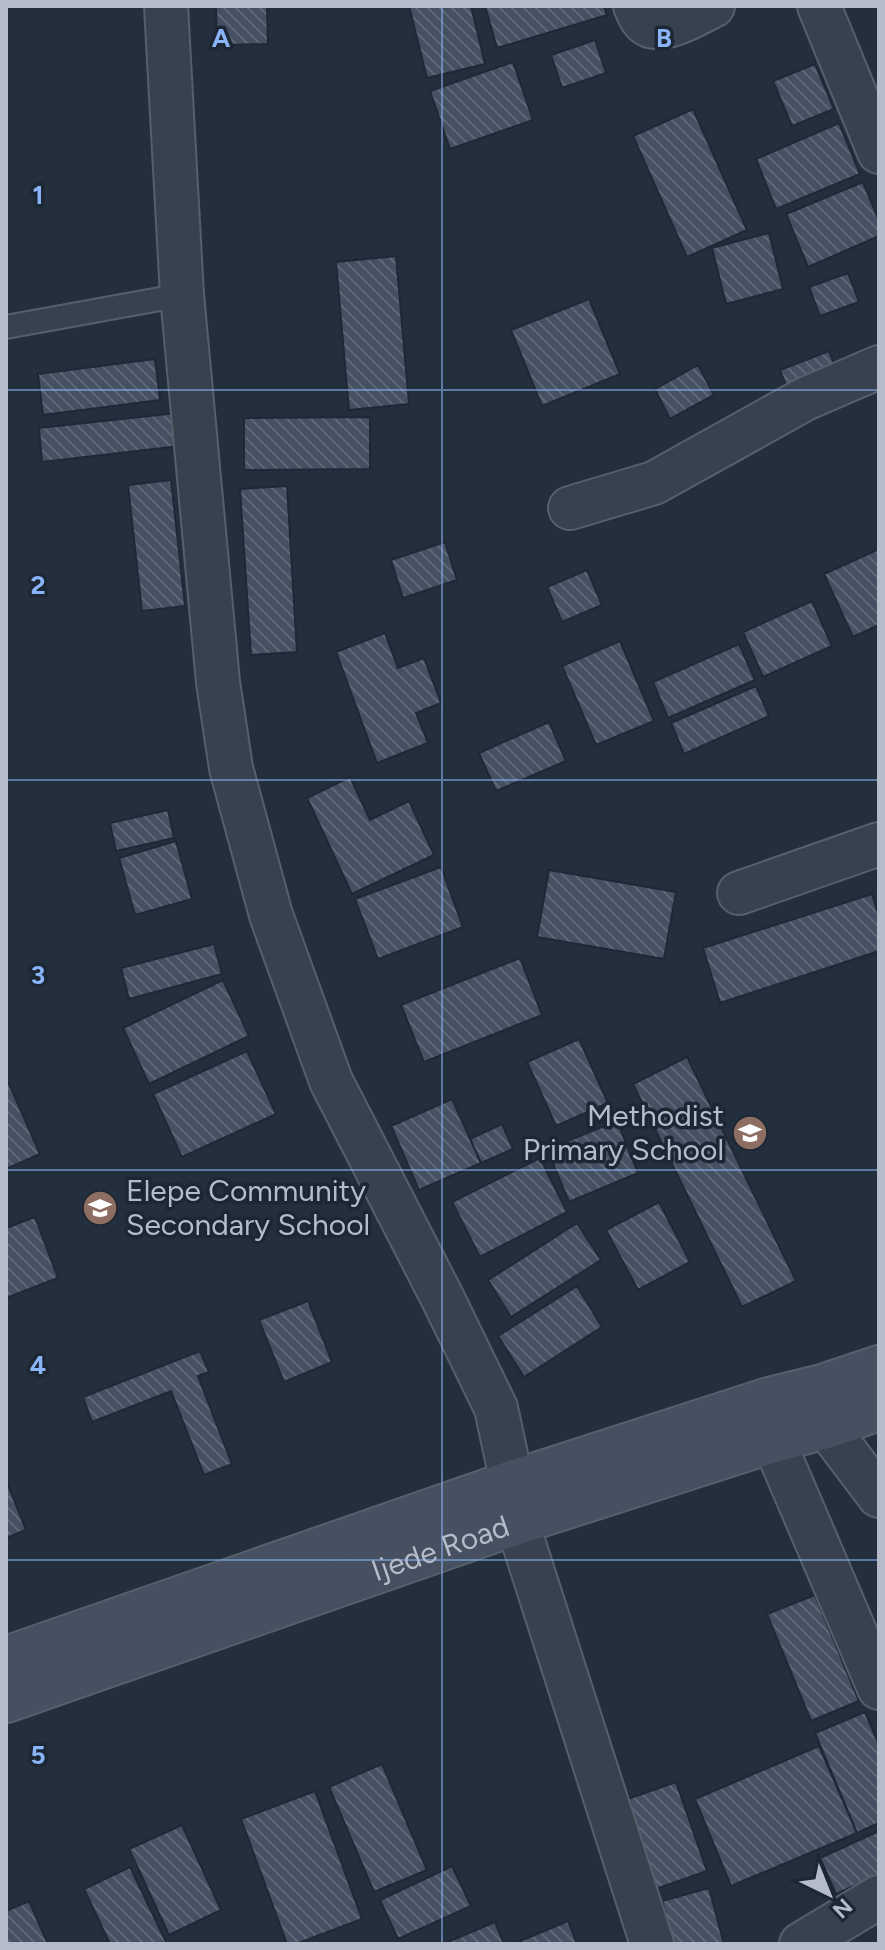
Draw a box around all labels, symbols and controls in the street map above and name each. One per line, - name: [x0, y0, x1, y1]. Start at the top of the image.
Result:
- text: A: [212, 22, 231, 54]
- text: B: [656, 22, 672, 54]
- text: 1: [33, 179, 43, 211]
- text: 2: [30, 569, 46, 601]
- text: 3: [31, 959, 45, 991]
- place label: Methodist Primary School: [523, 1097, 724, 1168]
- school or university icon: Methodist Primary School: [731, 1114, 769, 1152]
- place label: Elepe Community Secondary School: [126, 1172, 370, 1243]
- school or university icon: Elepe Community Secondary School: [81, 1189, 119, 1227]
- text: 4: [30, 1349, 46, 1381]
- street label: Ijede Road: [367, 1507, 514, 1589]
- text: 5: [30, 1739, 46, 1771]
- north arrow: [789, 1854, 869, 1934]
- text: N: [827, 1893, 858, 1924]

